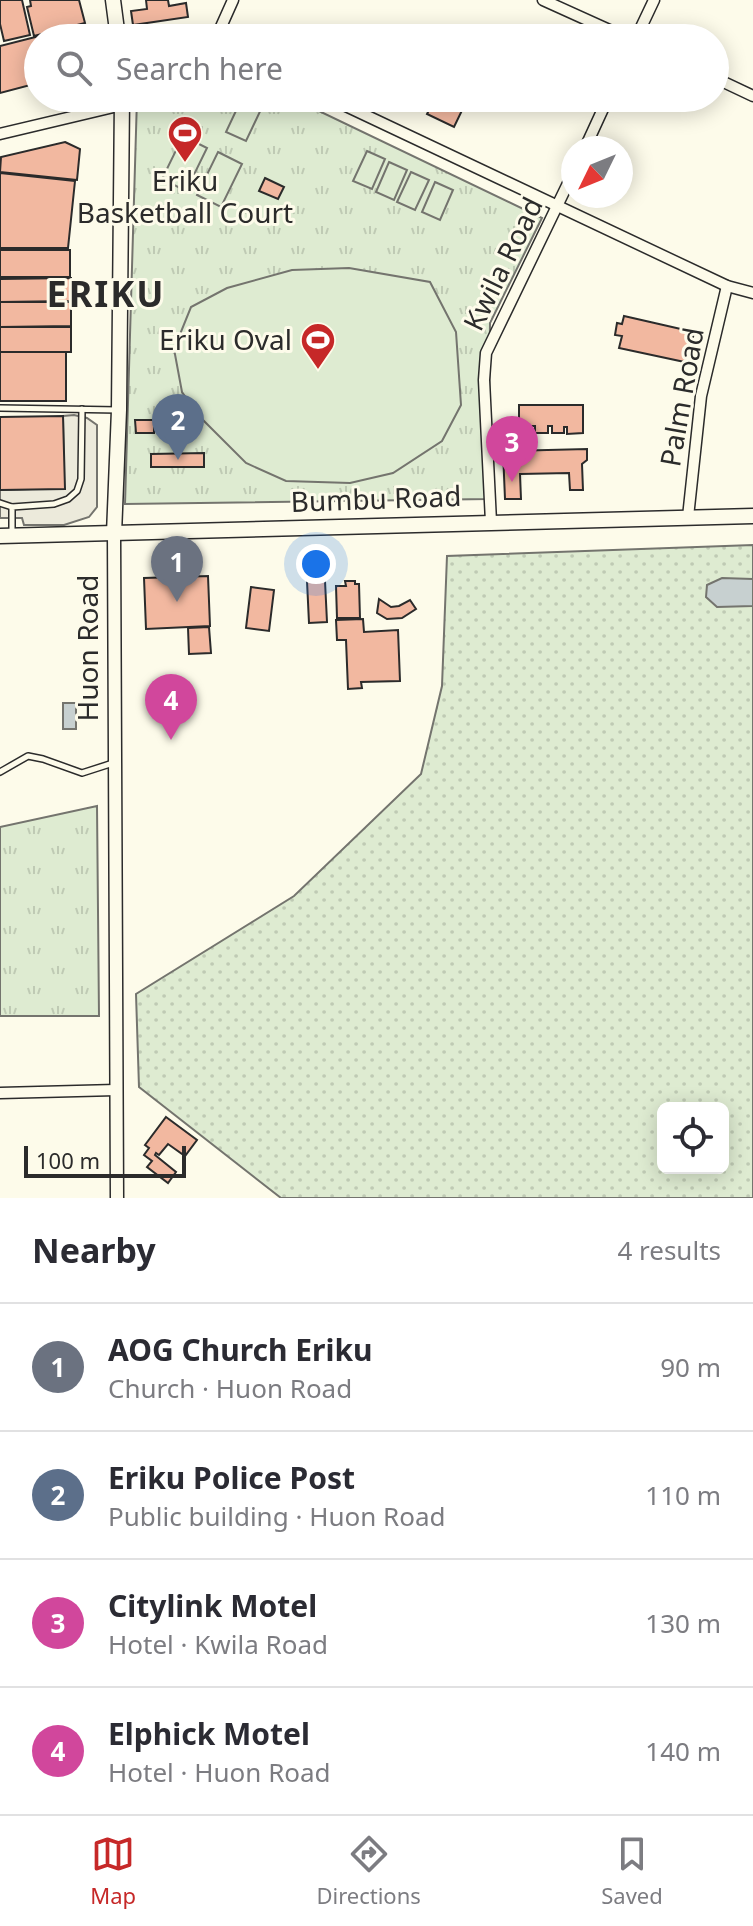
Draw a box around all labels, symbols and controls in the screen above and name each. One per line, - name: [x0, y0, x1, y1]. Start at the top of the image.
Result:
- search box: [24, 24, 729, 112]
- icon: search: [52, 46, 96, 90]
- text: Search here: [116, 48, 283, 89]
- sports icon: Eriku Basketball Court: [166, 114, 204, 164]
- north arrow: [561, 136, 633, 208]
- place label: Eriku Basketball Court: [77, 161, 293, 231]
- street label: Kwila Road: [453, 190, 551, 337]
- district label: ERIKU: [47, 269, 165, 318]
- place label: Eriku Oval: [159, 320, 292, 358]
- sports icon: Eriku Oval: [299, 321, 337, 371]
- street label: Palm Road: [650, 324, 712, 469]
- pin: 2: [152, 394, 204, 460]
- pin: 3: [486, 416, 538, 482]
- street label: Bumbu Road: [290, 476, 462, 520]
- pin: 1: [151, 536, 203, 602]
- your location: [296, 544, 336, 584]
- street label: Huon Road: [68, 575, 106, 721]
- pin: 4: [145, 674, 197, 740]
- map controls: [657, 1102, 729, 1174]
- button: locate: [657, 1102, 729, 1174]
- scale bar: [24, 1142, 186, 1178]
- text: 100 m: [36, 1145, 100, 1175]
- text: Nearby: [32, 1227, 156, 1273]
- text: 4 results: [617, 1232, 721, 1268]
- text: AOG Church Eriku: [108, 1329, 373, 1370]
- text: 1: [51, 1349, 65, 1385]
- text: 90 m: [660, 1349, 721, 1385]
- text: Church · Huon Road: [108, 1370, 352, 1406]
- text: Eriku Police Post: [108, 1457, 355, 1498]
- text: 2: [51, 1477, 65, 1513]
- text: 110 m: [645, 1477, 721, 1513]
- text: Public building · Huon Road: [108, 1498, 446, 1534]
- text: Citylink Motel: [108, 1585, 317, 1626]
- text: 3: [51, 1605, 65, 1641]
- text: 130 m: [645, 1605, 721, 1641]
- text: Hotel · Kwila Road: [108, 1626, 328, 1662]
- text: Elphick Motel: [108, 1713, 310, 1754]
- text: 4: [51, 1733, 65, 1769]
- text: 140 m: [645, 1733, 721, 1769]
- text: Hotel · Huon Road: [108, 1754, 331, 1790]
- tab: Map: [90, 1832, 136, 1910]
- tab: Directions: [316, 1832, 421, 1910]
- tab: Saved: [601, 1832, 663, 1910]

